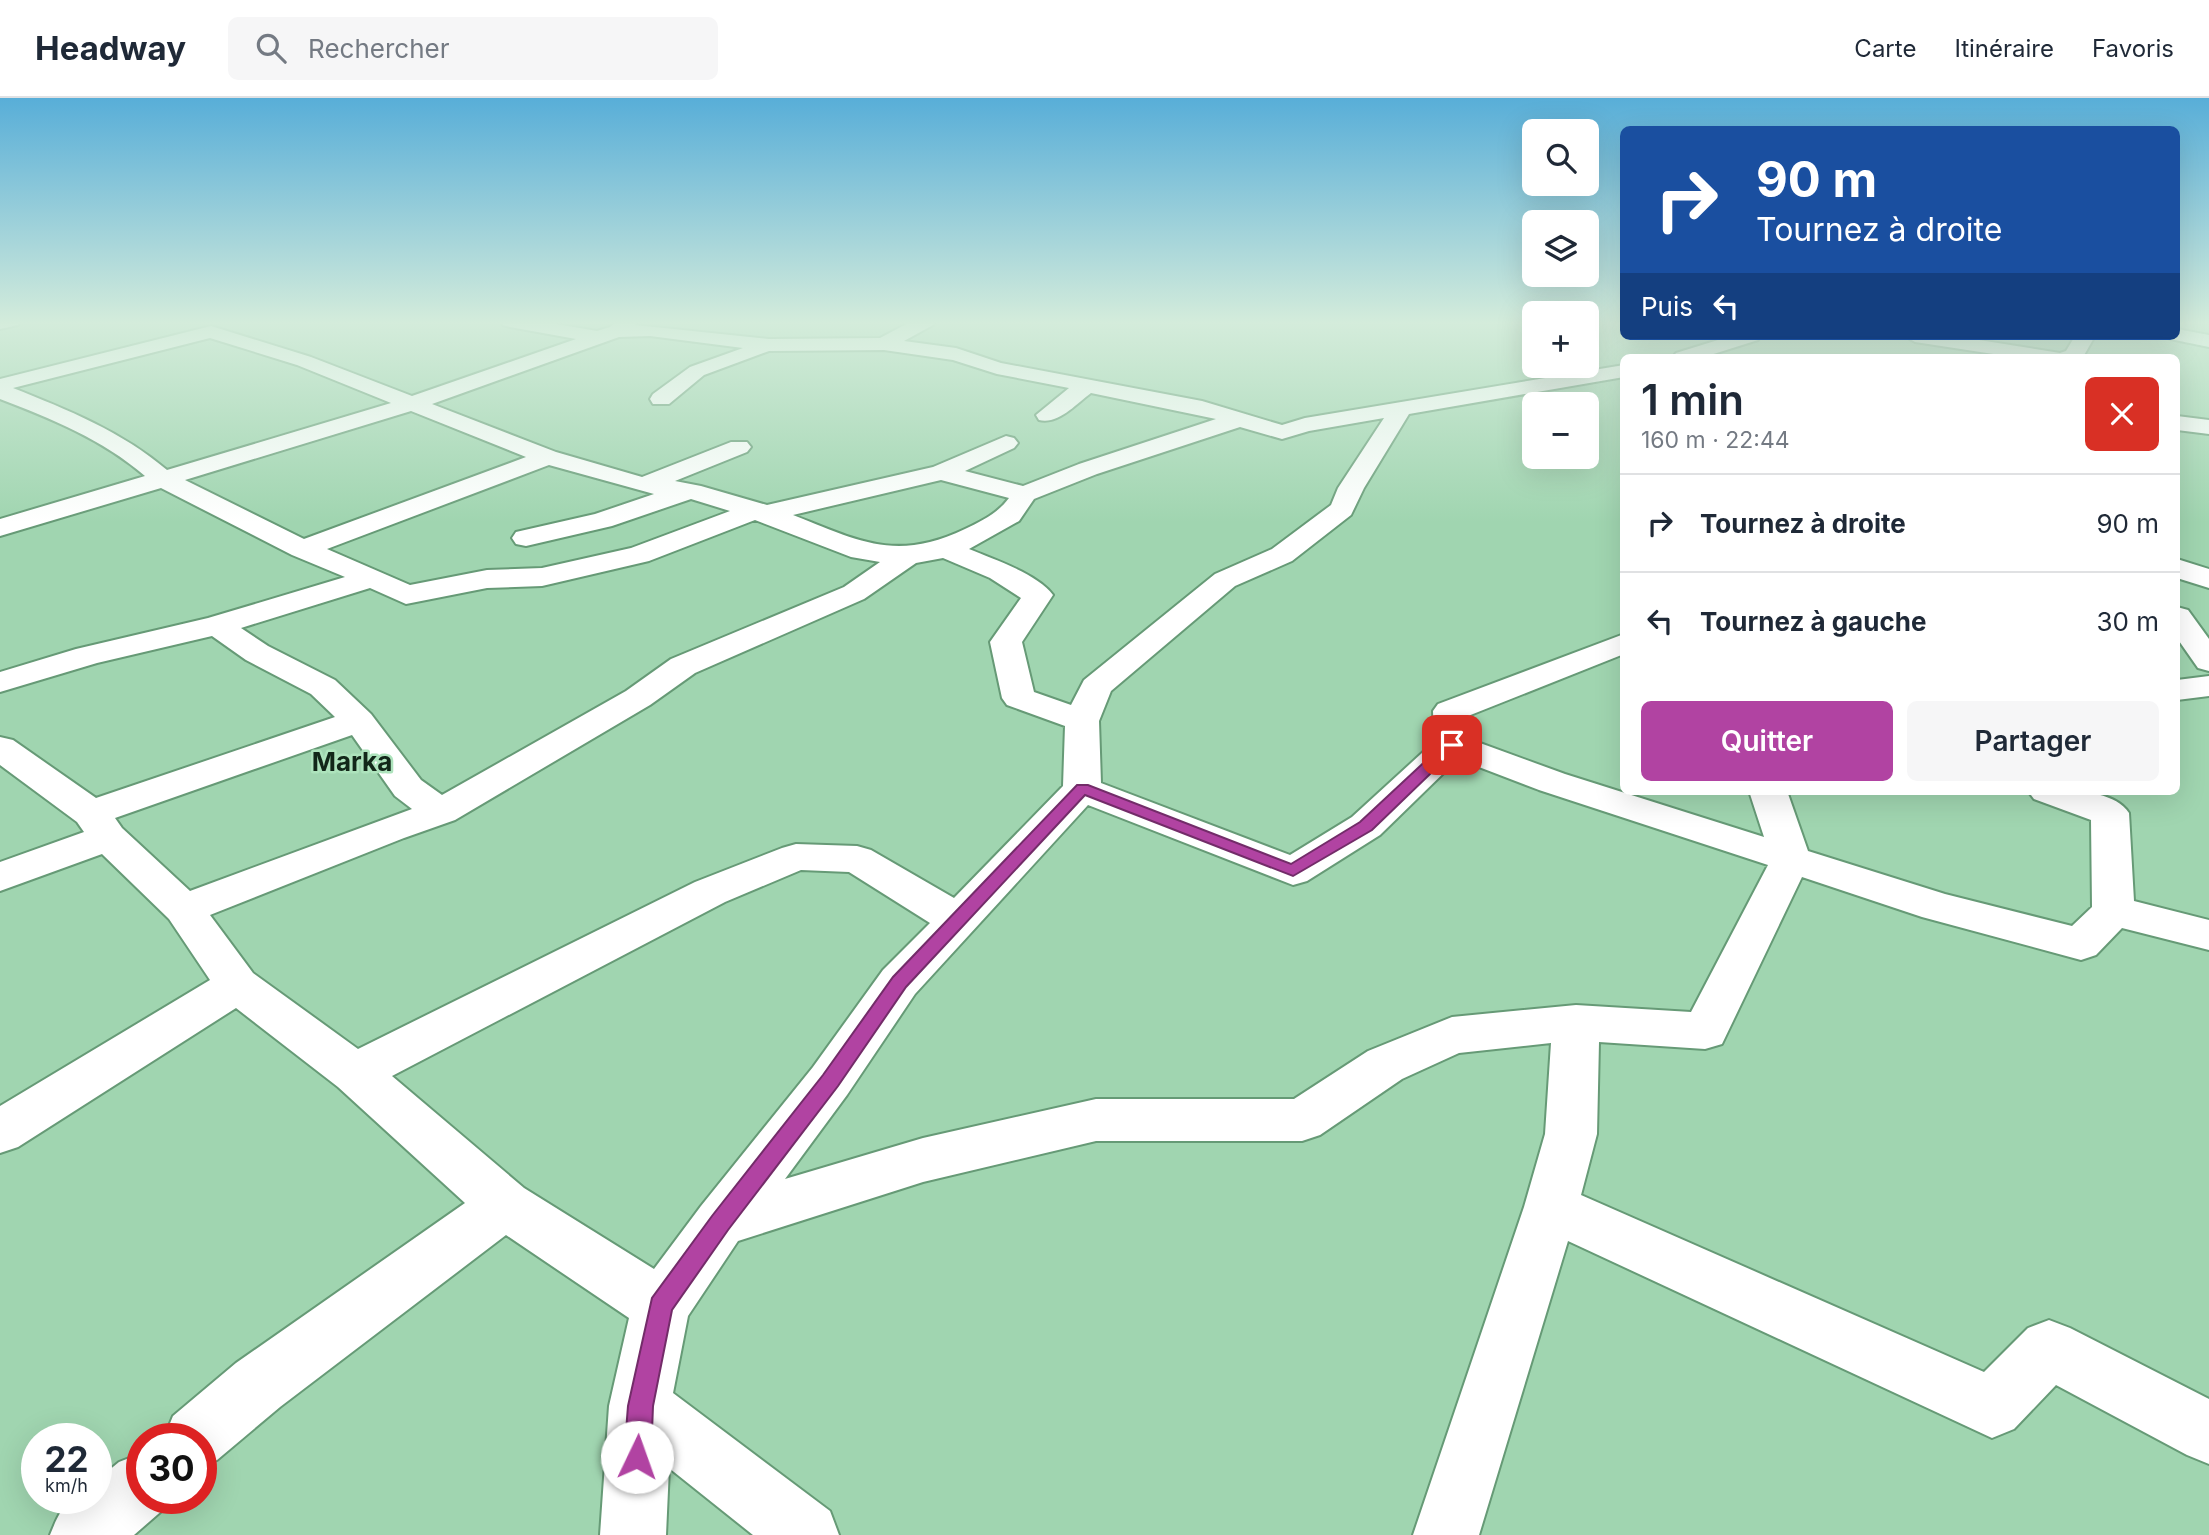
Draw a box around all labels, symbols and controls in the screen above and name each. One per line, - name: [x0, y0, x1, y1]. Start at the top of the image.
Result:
- search box: [228, 17, 718, 80]
- text: Headway: [35, 28, 186, 68]
- icon: search: [252, 29, 290, 67]
- text: Rechercher: [308, 33, 449, 64]
- text: Carte: [1854, 34, 1916, 63]
- text: Itinéraire: [1954, 34, 2054, 63]
- text: Favoris: [2092, 34, 2174, 63]
- map controls: [1522, 119, 1599, 469]
- button: search: [1522, 119, 1599, 196]
- text: 90 m: [1756, 150, 1877, 209]
- icon: right: [1641, 154, 1732, 245]
- button: layers: [1522, 210, 1599, 287]
- text: Tournez à droite: [1756, 210, 2002, 249]
- icon: left: [1707, 287, 1745, 325]
- text: Puis: [1641, 291, 1693, 322]
- button: +: [1522, 301, 1599, 378]
- text: 1 min: [1641, 374, 1744, 425]
- button: close: [2085, 377, 2159, 451]
- button: −: [1522, 392, 1599, 469]
- text: 160 m · 22:44: [1641, 426, 1790, 454]
- icon: right: [1641, 504, 1679, 542]
- text: Tournez à droite: [1700, 508, 1906, 539]
- text: 90 m: [2096, 508, 2159, 539]
- icon: left: [1641, 602, 1679, 640]
- text: Tournez à gauche: [1700, 606, 1926, 637]
- text: 30 m: [2096, 606, 2159, 637]
- button: Quitter: [1641, 701, 1893, 781]
- button: Partager: [1907, 701, 2159, 781]
- pin: [1422, 715, 1482, 775]
- icon: arrive: [1433, 726, 1471, 764]
- district label: Marka: [312, 746, 392, 777]
- position arrow: [600, 1420, 674, 1494]
- speed limit sign: 30: [126, 1423, 217, 1514]
- text: 22: [44, 1438, 89, 1480]
- text: km/h: [45, 1475, 88, 1496]

